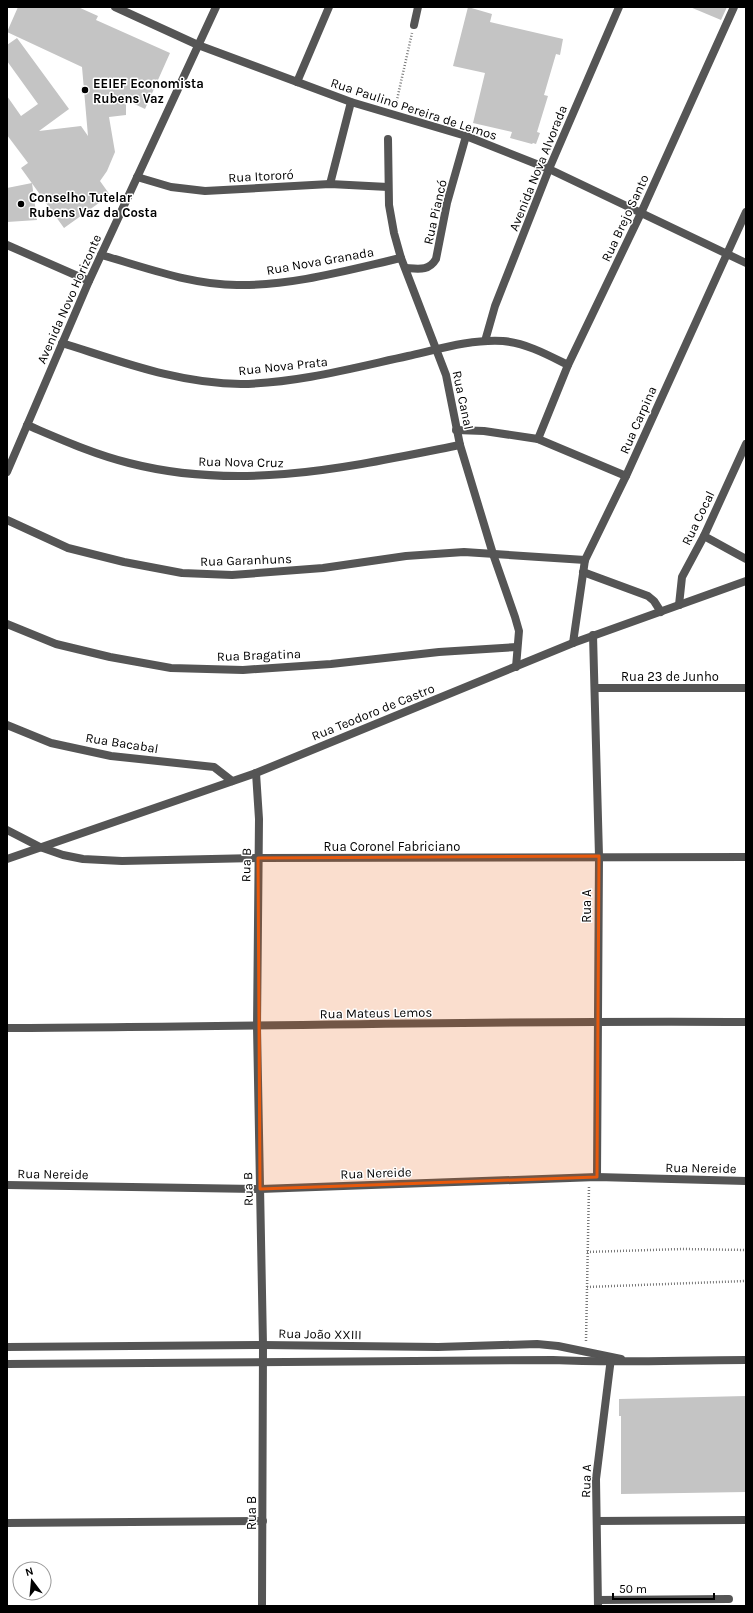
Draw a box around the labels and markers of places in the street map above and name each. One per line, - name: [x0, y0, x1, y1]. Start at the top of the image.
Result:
- place label: EEIEF Economista Rubens Vaz: [93, 76, 204, 106]
- marker: EEIEF Economista Rubens Vaz: [80, 85, 90, 95]
- place label: Conselho Tutelar Rubens Vaz da Costa: [29, 190, 157, 220]
- marker: Conselho Tutelar Rubens Vaz da Costa: [16, 199, 26, 209]

